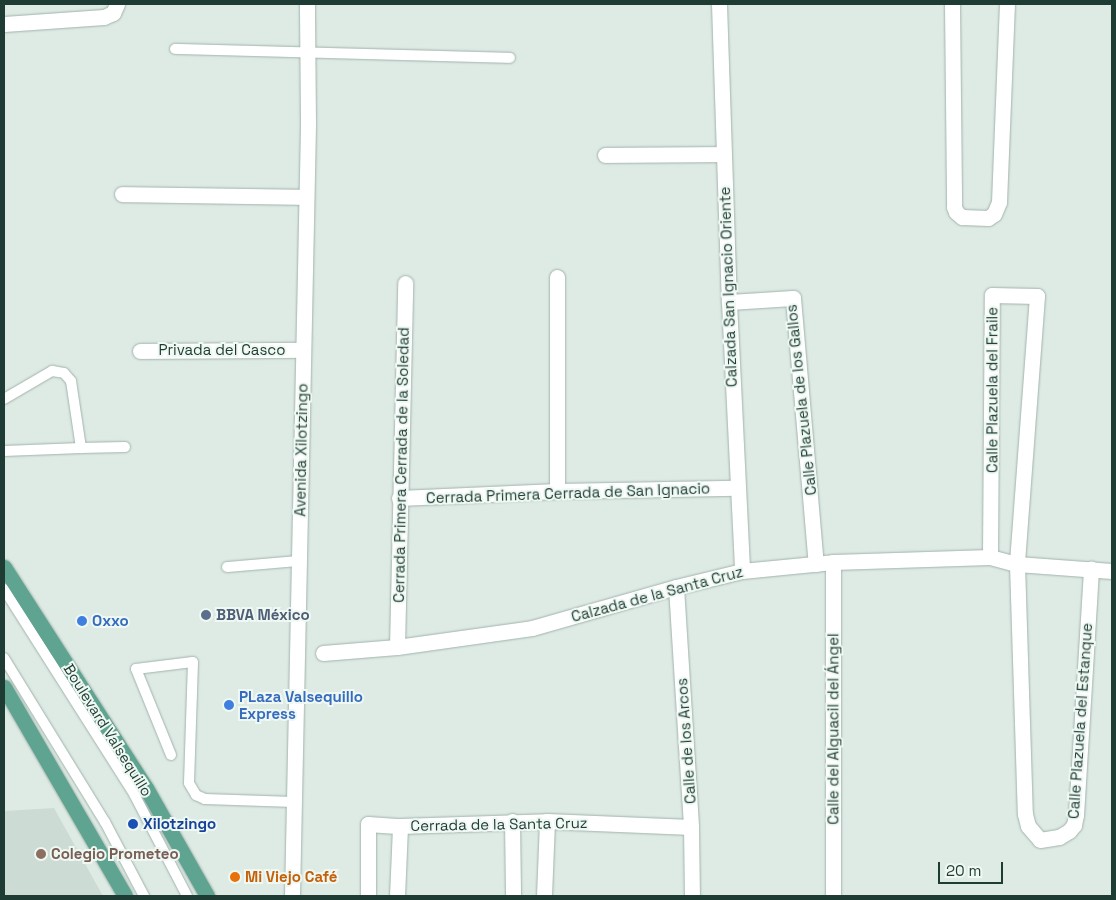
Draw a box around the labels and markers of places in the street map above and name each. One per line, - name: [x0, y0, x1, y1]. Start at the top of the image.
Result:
- place label: BBVA México: [216, 606, 310, 624]
- marker: BBVA México: [200, 609, 212, 621]
- place label: Oxxo: [92, 612, 129, 630]
- marker: Oxxo: [76, 615, 88, 627]
- place label: PLaza Valsequillo Express: [239, 687, 363, 722]
- marker: PLaza Valsequillo Express: [223, 699, 235, 711]
- place label: Xilotzingo: [143, 815, 216, 833]
- marker: Xilotzingo: [127, 818, 139, 830]
- place label: Colegio Prometeo: [51, 845, 179, 863]
- marker: Colegio Prometeo: [35, 848, 47, 860]
- place label: Mi Viejo Café: [245, 868, 338, 886]
- marker: Mi Viejo Café: [229, 871, 241, 883]

